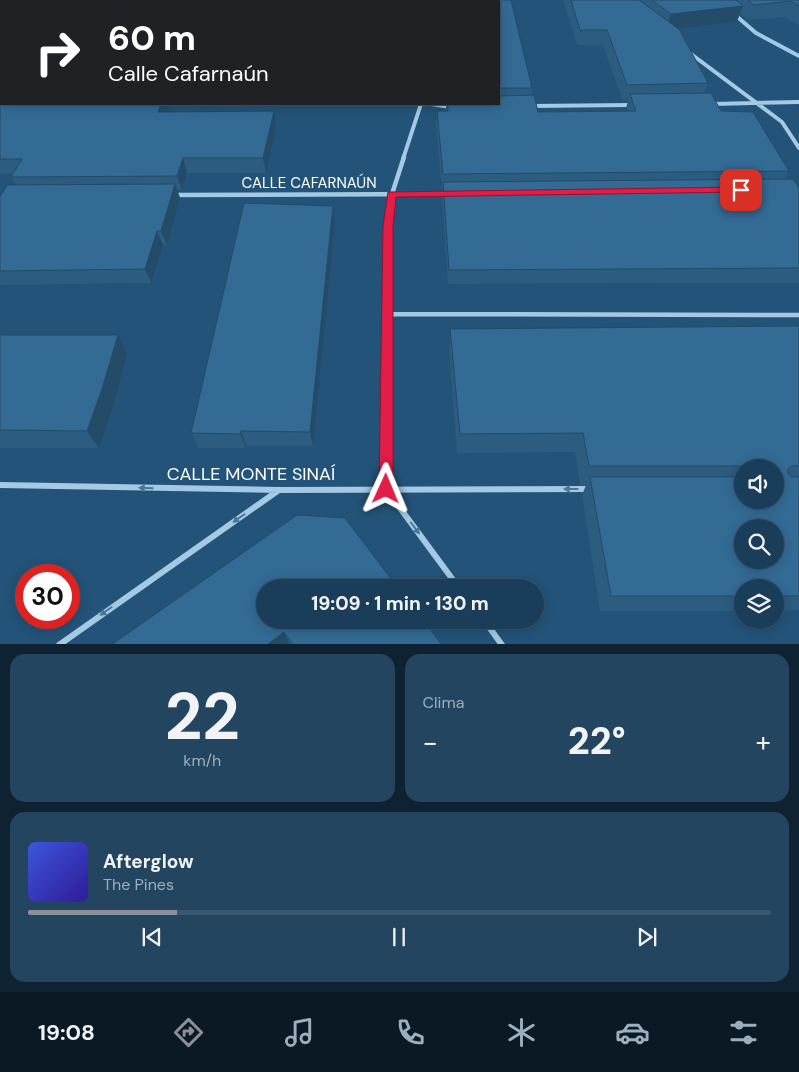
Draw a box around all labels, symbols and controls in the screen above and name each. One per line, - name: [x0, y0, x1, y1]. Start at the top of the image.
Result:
- text: 60 m: [108, 15, 196, 61]
- icon: right: [25, 20, 90, 85]
- text: Calle Cafarnaún: [108, 59, 269, 88]
- pin: [720, 169, 762, 211]
- street label: CALLE CAFARNAÚN: [241, 173, 377, 193]
- icon: arrive: [727, 176, 755, 204]
- map controls: [734, 459, 784, 629]
- button: sound: [734, 459, 784, 509]
- street label: CALLE MONTE SINAÍ: [167, 462, 336, 486]
- position arrow: [359, 462, 411, 514]
- one-way arrow: [138, 483, 154, 491]
- one-way arrow: [563, 485, 579, 493]
- one-way arrow: [232, 513, 246, 523]
- button: search: [734, 519, 784, 569]
- one-way arrow: [410, 521, 420, 535]
- speed limit sign: 30: [15, 564, 80, 629]
- button: layers: [734, 579, 784, 629]
- text: 19:09 · 1 min · 130 m: [311, 591, 489, 616]
- one-way arrow: [99, 606, 113, 616]
- text: 22: [165, 675, 240, 759]
- text: Clima: [423, 692, 464, 713]
- text: 22°: [568, 716, 626, 766]
- text: −: [423, 724, 438, 761]
- text: +: [756, 724, 771, 761]
- text: km/h: [183, 750, 221, 771]
- text: Afterglow: [103, 849, 194, 874]
- text: The Pines: [103, 874, 174, 895]
- icon: previous: [138, 923, 166, 951]
- icon: pause: [385, 923, 413, 951]
- icon: next: [633, 923, 661, 951]
- icon: directions: [171, 1015, 206, 1050]
- icon: music: [282, 1015, 317, 1050]
- icon: phone: [393, 1015, 428, 1050]
- icon: climate: [504, 1015, 539, 1050]
- icon: car: [615, 1015, 650, 1050]
- icon: filters: [726, 1015, 761, 1050]
- text: 19:08: [38, 1018, 95, 1047]

